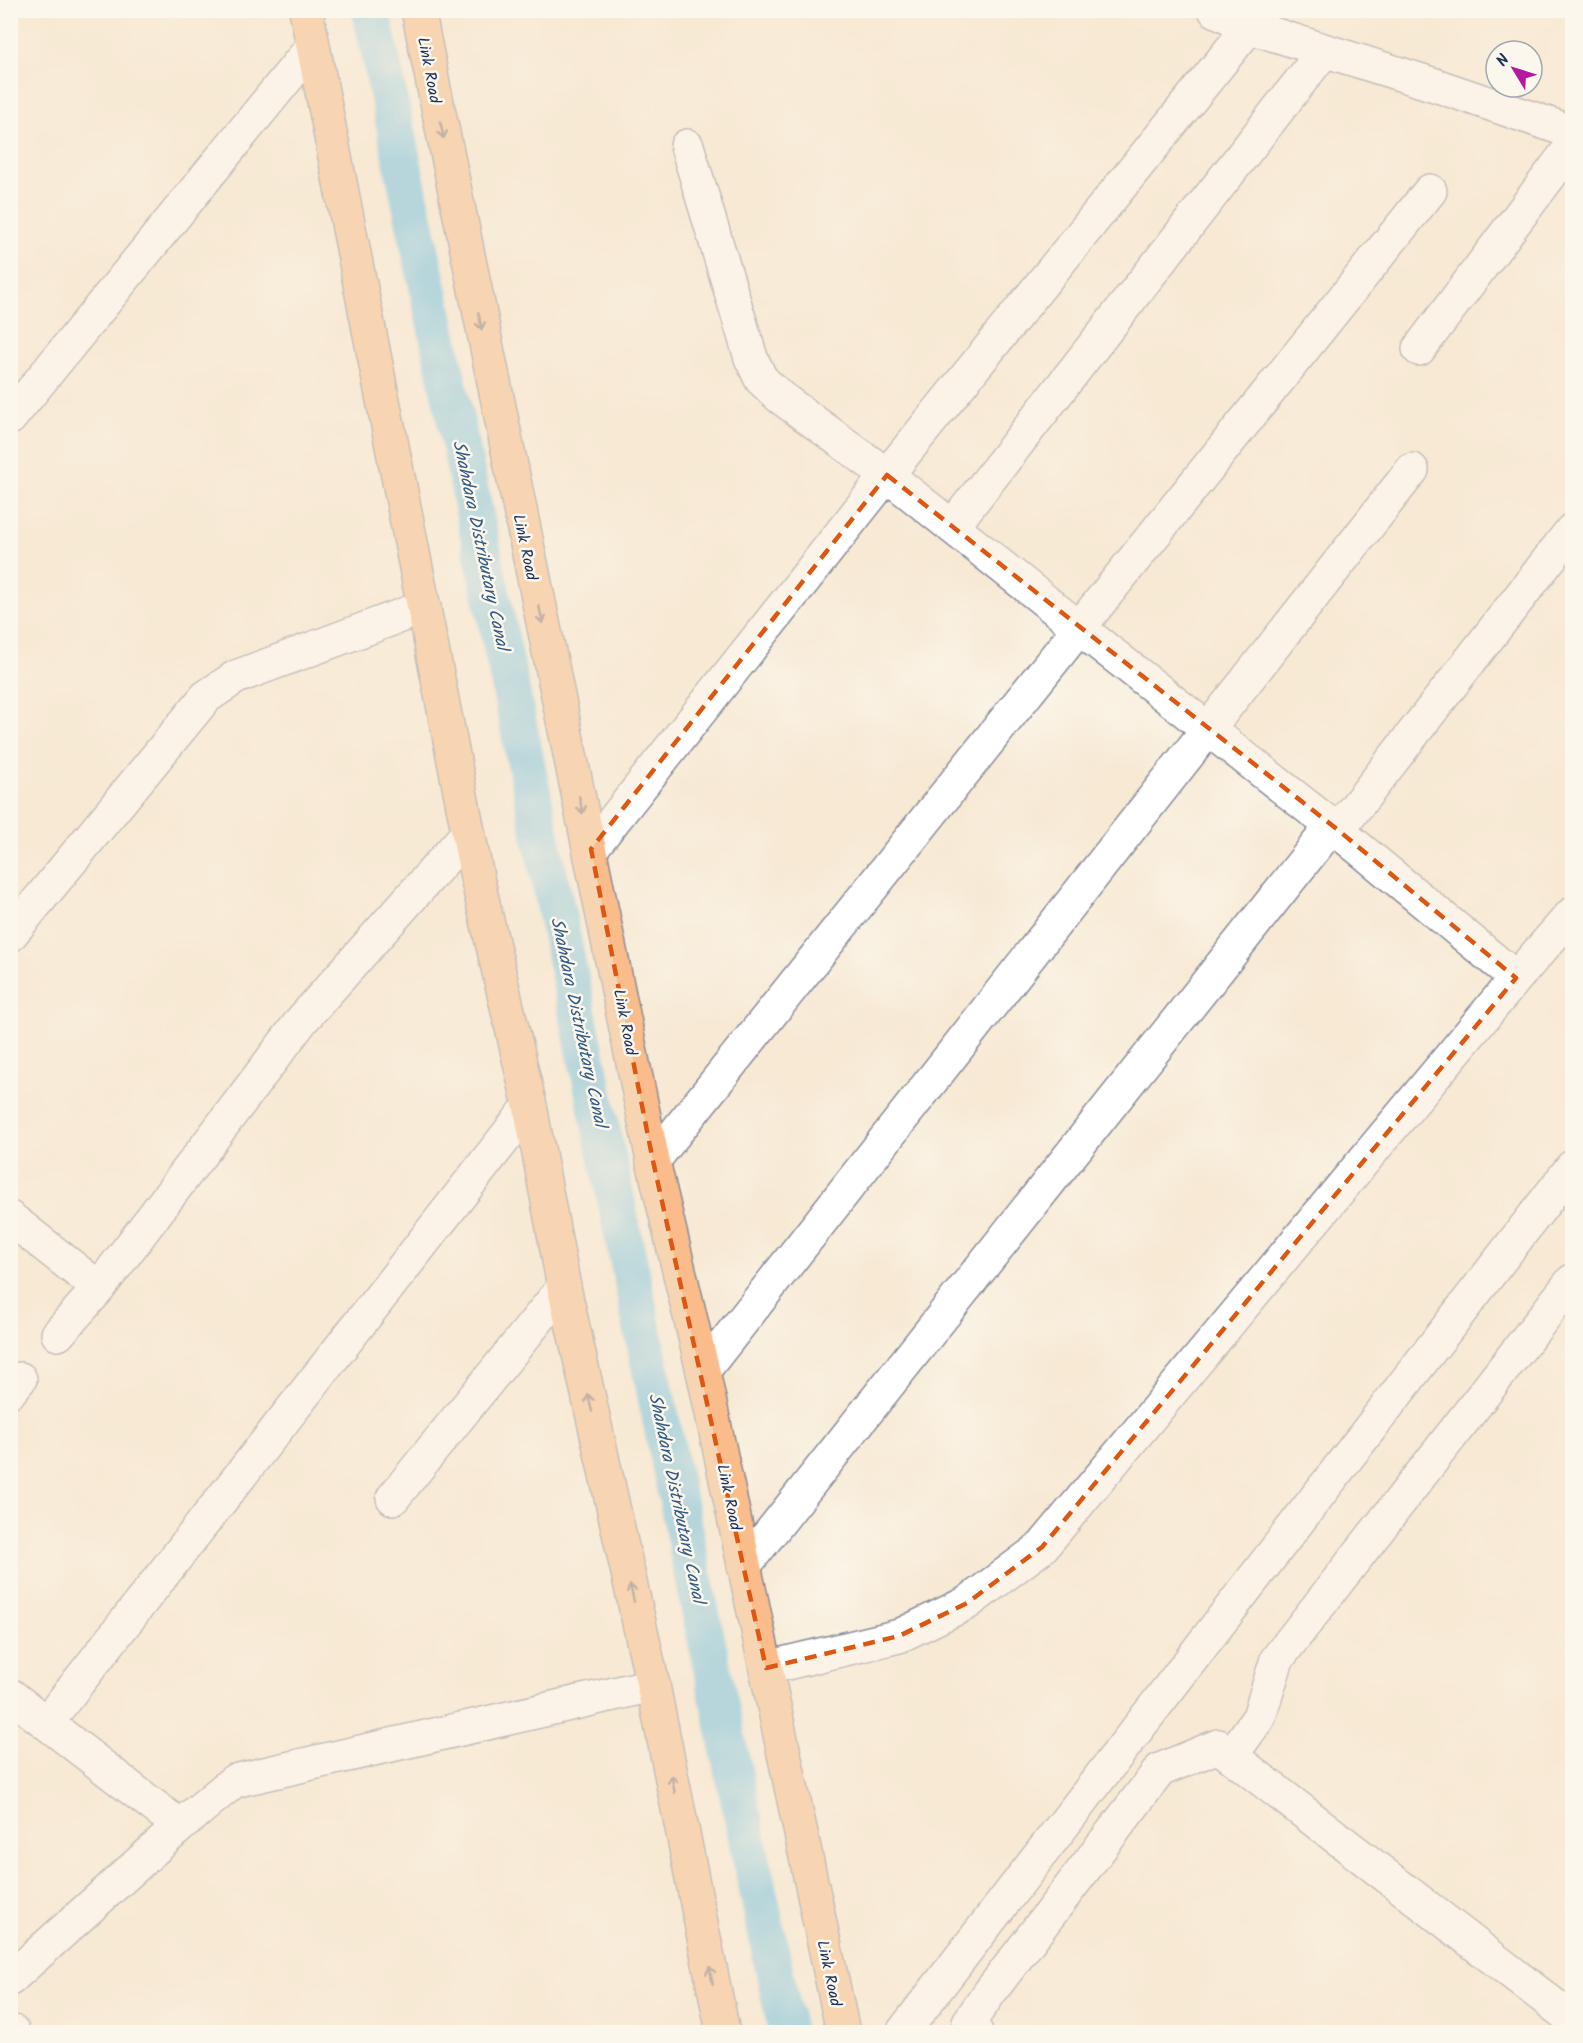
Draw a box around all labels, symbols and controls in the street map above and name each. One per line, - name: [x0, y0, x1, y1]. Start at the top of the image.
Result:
- street label: Link Road: [410, 35, 447, 107]
- north arrow: [1484, 39, 1544, 99]
- text: N: [1490, 49, 1516, 72]
- one-way arrow: [437, 119, 448, 139]
- one-way arrow: [475, 310, 486, 330]
- water label: Shahdara Distributary Canal: [443, 438, 517, 656]
- street label: Link Road: [505, 512, 544, 584]
- one-way arrow: [535, 605, 547, 624]
- one-way arrow: [576, 796, 588, 815]
- water label: Shahdara Distributary Canal: [541, 915, 615, 1133]
- street label: Link Road: [606, 987, 643, 1059]
- water label: Shahdara Distributary Canal: [639, 1391, 713, 1609]
- one-way arrow: [584, 1394, 595, 1413]
- street label: Link Road: [709, 1462, 748, 1534]
- one-way arrow: [626, 1584, 638, 1603]
- one-way arrow: [667, 1775, 678, 1794]
- street label: Link Road: [809, 1938, 848, 2010]
- one-way arrow: [705, 1966, 716, 1985]

